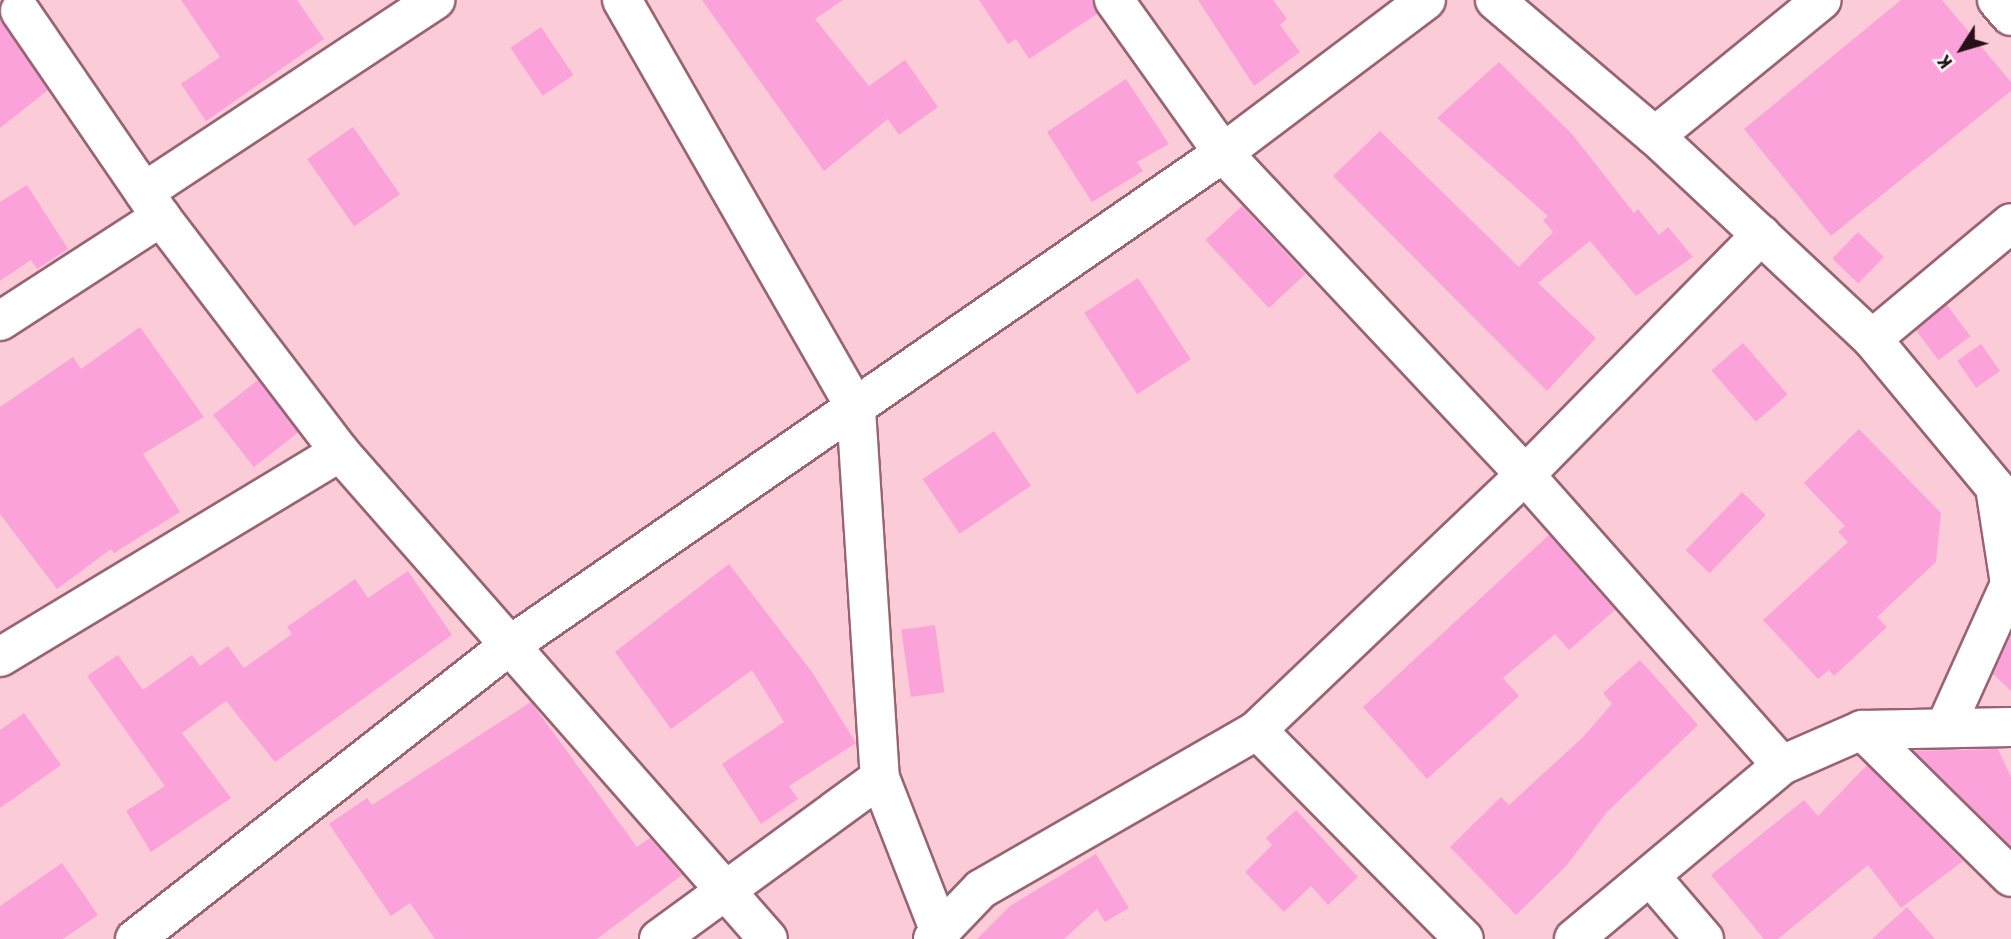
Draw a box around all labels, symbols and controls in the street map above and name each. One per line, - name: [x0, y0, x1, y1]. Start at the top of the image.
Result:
- north arrow: [1927, 14, 1997, 84]
- text: K: [1932, 51, 1957, 73]

